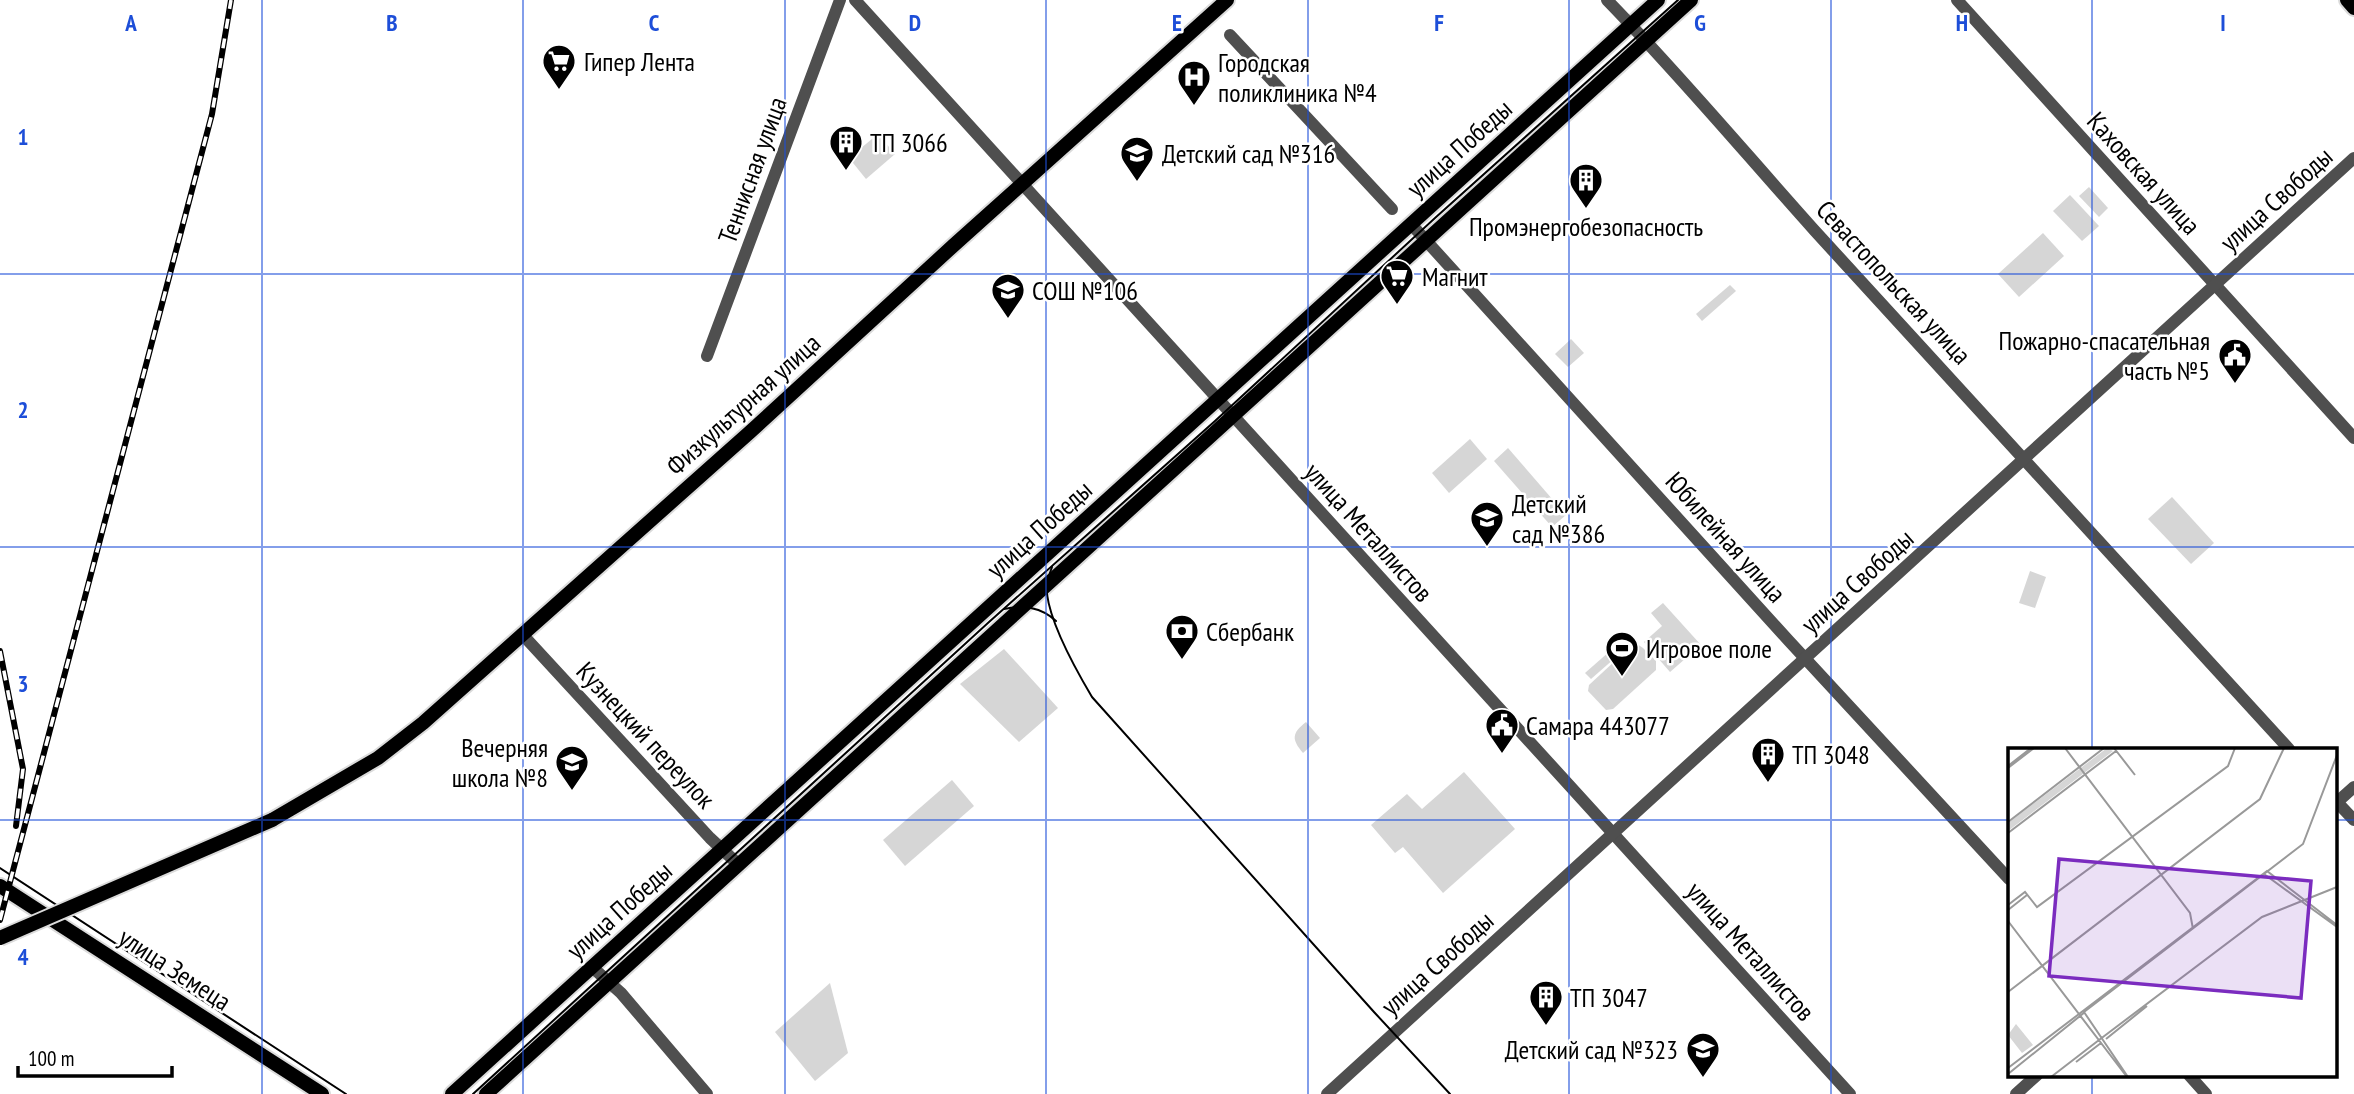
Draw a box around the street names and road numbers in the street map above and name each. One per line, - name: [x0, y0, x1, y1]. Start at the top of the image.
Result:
- street label: Теннисная улица: [710, 92, 794, 248]
- street label: улица Победы: [1399, 92, 1519, 204]
- street label: Каховская улица: [2080, 105, 2208, 241]
- street label: улица Свободы: [2213, 140, 2339, 258]
- street label: Севастопольская улица: [1810, 193, 1978, 371]
- street label: Физкультурная улица: [659, 326, 827, 482]
- street label: улица Металлистов: [1298, 456, 1440, 608]
- street label: Юбилейная улица: [1659, 465, 1793, 609]
- street label: улица Победы: [979, 473, 1099, 585]
- street label: улица Свободы: [1794, 522, 1920, 640]
- street label: Кузнецкий переулок: [570, 655, 722, 815]
- street label: улица Победы: [559, 854, 679, 966]
- street label: улица Металлистов: [1680, 875, 1822, 1027]
- street label: улица Свободы: [1374, 904, 1500, 1022]
- street label: улица Земеца: [113, 921, 237, 1017]

